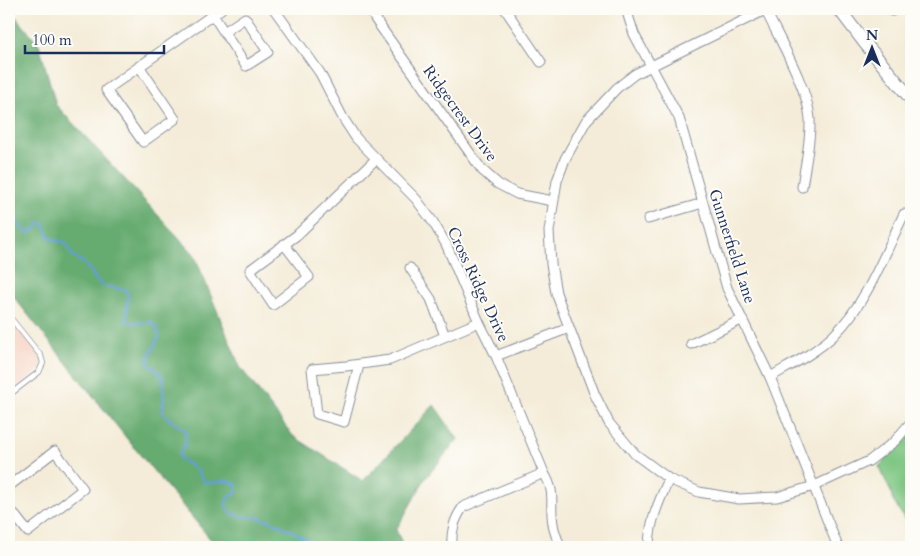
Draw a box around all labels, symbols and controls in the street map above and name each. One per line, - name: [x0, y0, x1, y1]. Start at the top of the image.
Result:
- scale bar: [25, 22, 164, 54]
- north arrow: [848, 22, 898, 72]
- text: N: [866, 26, 878, 45]
- text: 100 m: [32, 30, 72, 50]
- street label: Ridgecrest Drive: [418, 61, 503, 166]
- street label: Gunnerfield Lane: [703, 186, 761, 306]
- street label: Cross Ridge Drive: [442, 223, 514, 346]

